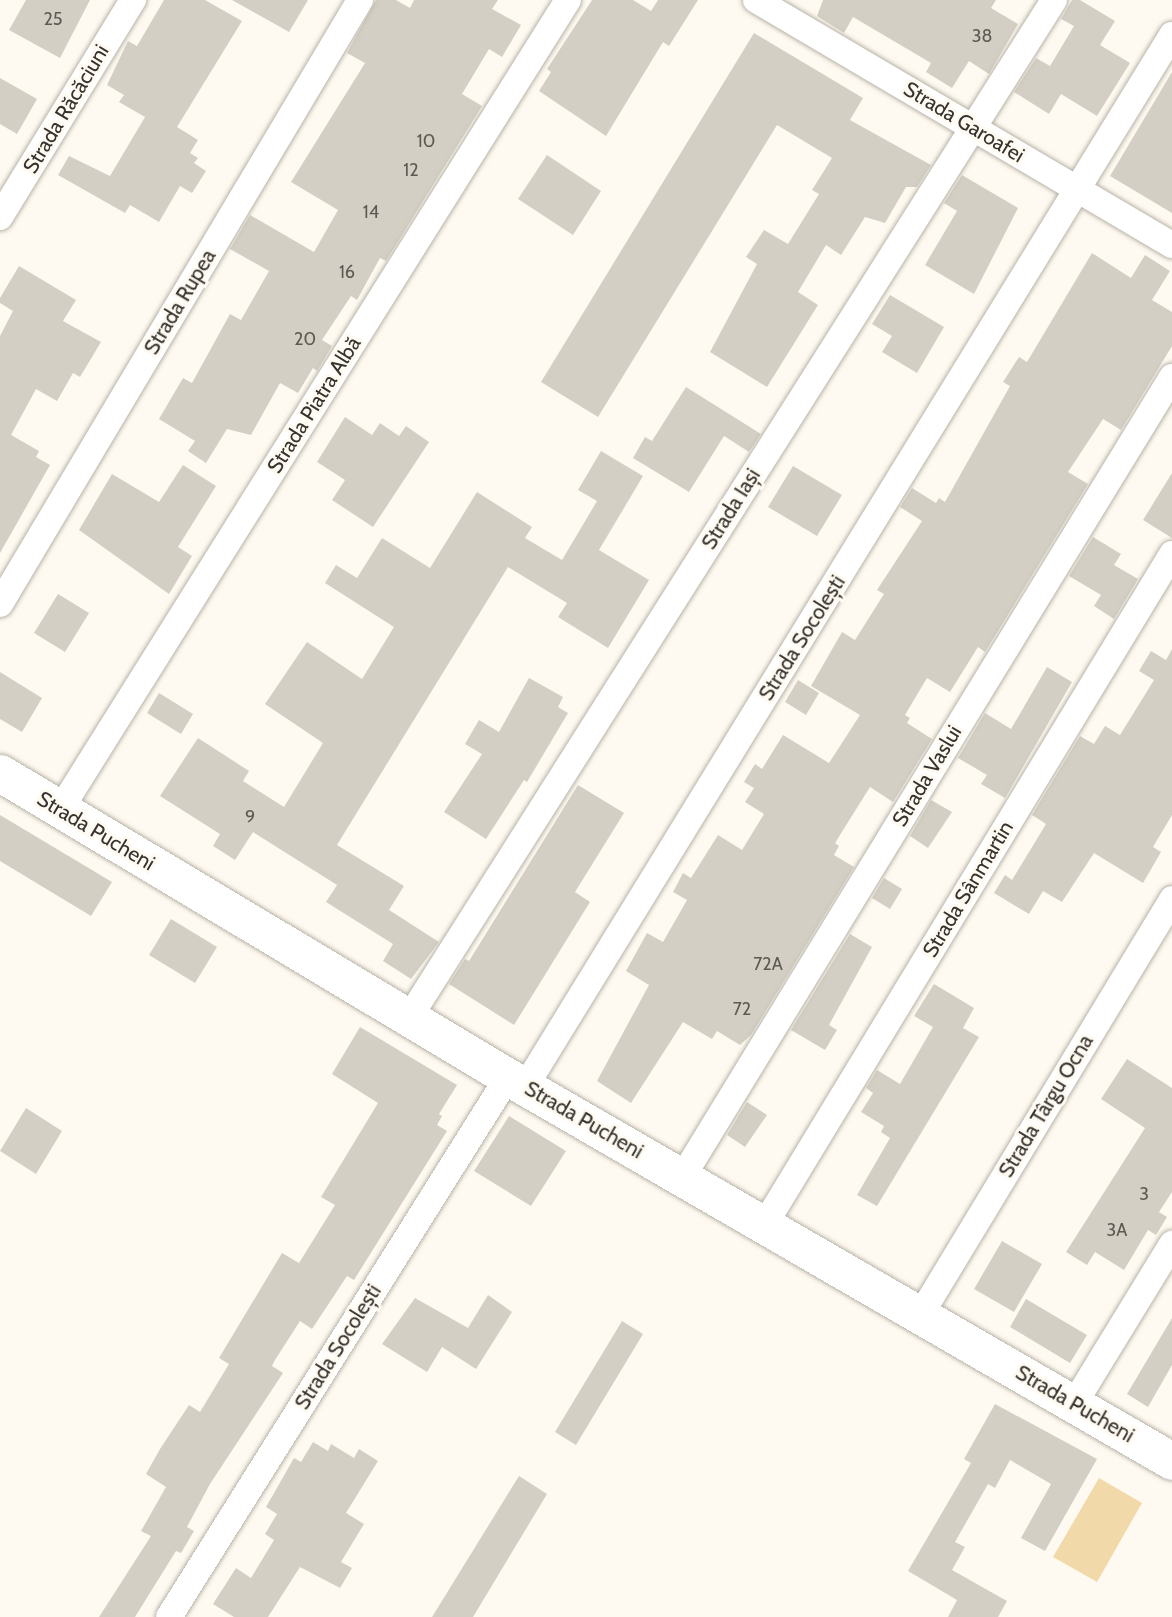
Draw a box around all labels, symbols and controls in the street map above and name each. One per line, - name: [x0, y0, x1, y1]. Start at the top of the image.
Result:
- house number: 25: [43, 8, 63, 30]
- house number: 38: [972, 25, 992, 47]
- street label: Strada Răcăciuni: [18, 40, 114, 178]
- street label: Strada Garoafei: [899, 76, 1029, 168]
- house number: 10: [417, 130, 435, 152]
- house number: 12: [403, 159, 419, 181]
- house number: 14: [363, 201, 379, 223]
- street label: Strada Rupea: [139, 245, 221, 359]
- house number: 16: [339, 261, 355, 283]
- house number: 20: [294, 328, 316, 350]
- street label: Strada Piatra Albă: [262, 332, 366, 478]
- street label: Strada Iași: [696, 464, 766, 554]
- street label: Strada Socolești: [754, 571, 850, 705]
- street label: Strada Vaslui: [887, 721, 967, 831]
- street label: Strada Pucheni: [33, 786, 159, 876]
- house number: 9: [245, 806, 255, 828]
- street label: Strada Sânmartin: [917, 816, 1019, 962]
- house number: 72A: [753, 953, 783, 975]
- house number: 72: [733, 998, 751, 1020]
- street label: Strada Târgu Ocna: [993, 1030, 1099, 1182]
- street label: Strada Pucheni: [520, 1076, 648, 1164]
- house number: 3: [1139, 1183, 1149, 1205]
- house number: 3A: [1107, 1219, 1127, 1241]
- street label: Strada Socolești: [290, 1280, 386, 1414]
- street label: Strada Pucheni: [1011, 1360, 1139, 1448]

